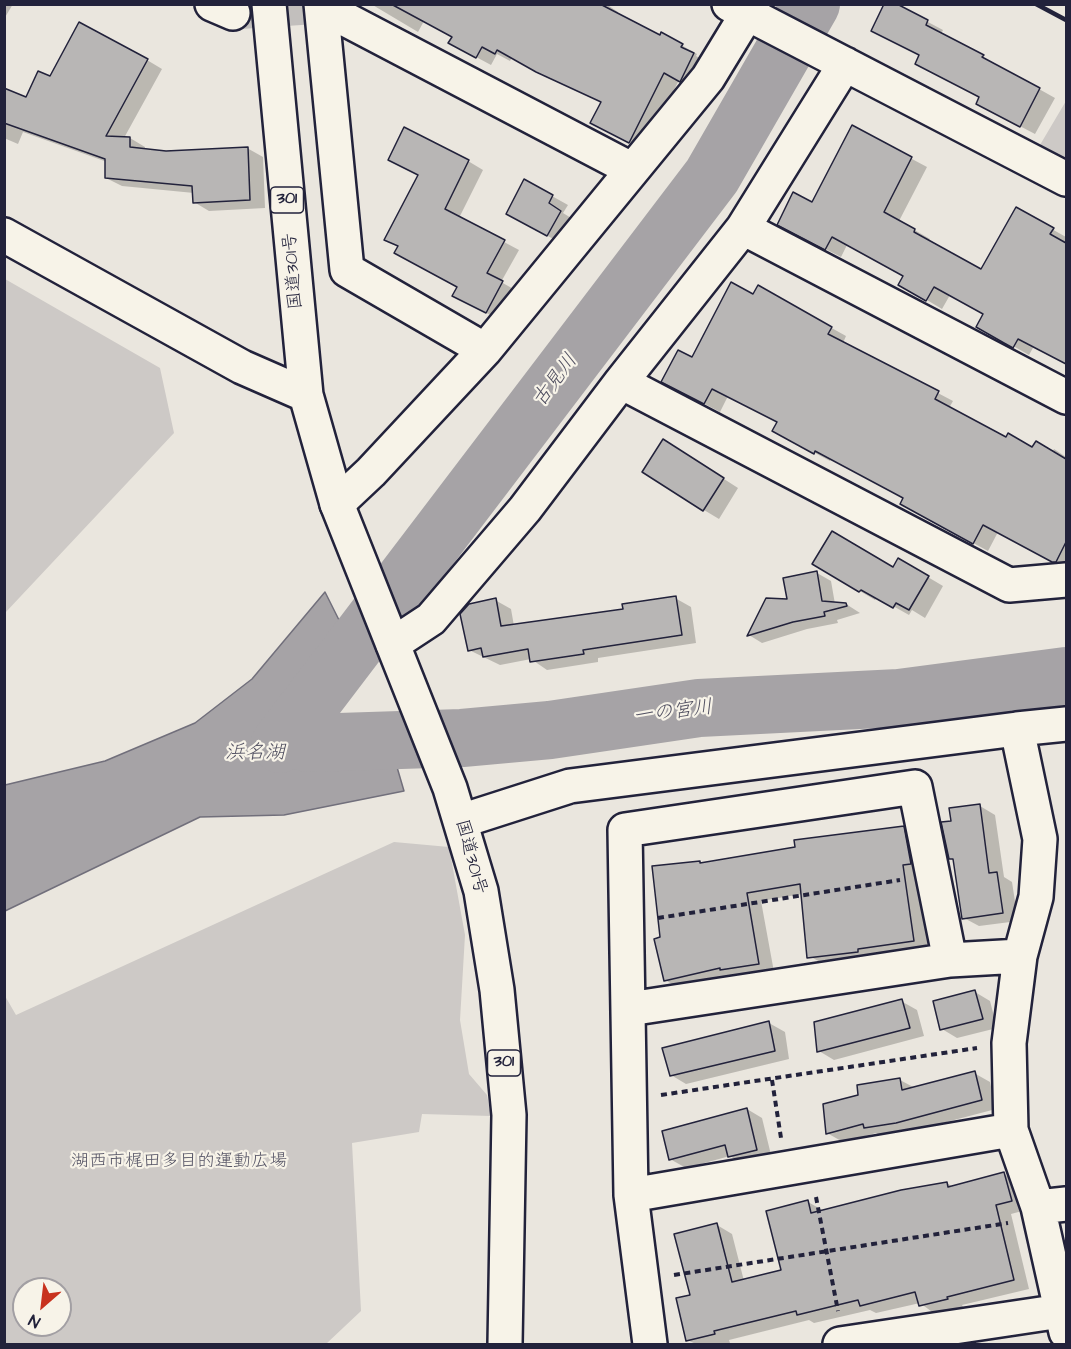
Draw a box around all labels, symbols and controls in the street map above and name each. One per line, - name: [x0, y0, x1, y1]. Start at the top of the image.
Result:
- road number: 301: [270, 187, 304, 213]
- street label: 国道301号: [280, 232, 308, 310]
- water label: 古見川: [528, 350, 584, 412]
- water label: 一の宮川: [632, 696, 714, 730]
- water label: 浜名湖: [225, 742, 285, 766]
- street label: 国道301号: [450, 817, 490, 897]
- road number: 301: [488, 1050, 520, 1076]
- park label: 湖西市梶田多目的運動広場: [71, 1151, 287, 1173]
- north arrow: [12, 1277, 72, 1337]
- text: N: [25, 1309, 44, 1333]

